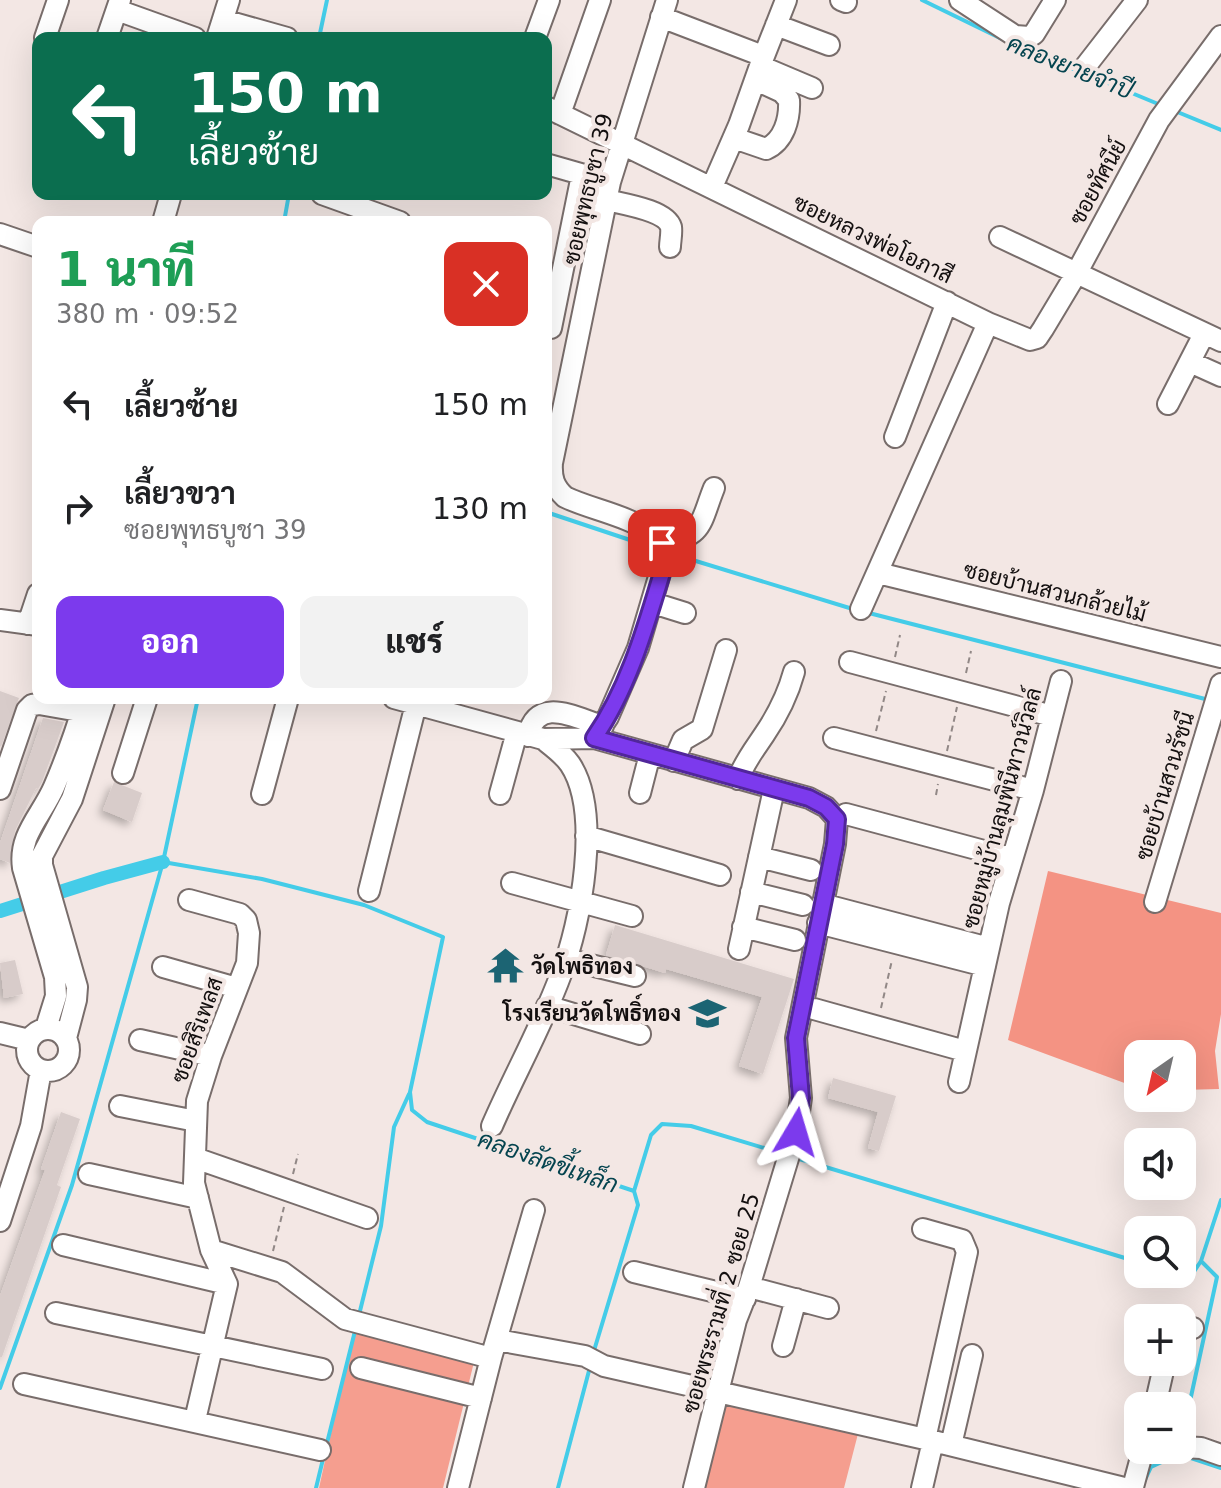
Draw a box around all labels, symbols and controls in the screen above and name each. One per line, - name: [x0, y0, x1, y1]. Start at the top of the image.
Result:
- water label: คลองยายจำปี: [1003, 28, 1139, 105]
- text: 150 m: [188, 60, 383, 125]
- icon: left: [56, 64, 160, 168]
- street label: ซอยพุทธบูชา 39: [558, 111, 620, 268]
- text: เลี้ยวซ้าย: [188, 132, 319, 173]
- street label: ซอยทัศนีย์: [1063, 134, 1132, 229]
- street label: ซอยหลวงพ่อโอภาสี: [789, 188, 958, 288]
- text: 1 นาที: [56, 241, 195, 297]
- button: close: [444, 242, 528, 326]
- text: 380 m · 09:52: [56, 299, 239, 329]
- icon: left: [56, 382, 100, 426]
- text: 150 m: [432, 387, 528, 422]
- text: เลี้ยวซ้าย: [124, 389, 238, 424]
- text: เลี้ยวขวา: [124, 476, 236, 511]
- icon: right: [56, 486, 100, 530]
- text: 130 m: [432, 491, 528, 526]
- pin: [628, 509, 696, 577]
- text: ซอยพุทธบูชา 39: [124, 515, 307, 545]
- icon: arrive: [640, 521, 684, 565]
- street label: ซอยบ้านสวนกล้วยไม้: [961, 555, 1150, 627]
- button: ออก: [56, 596, 284, 688]
- button: แชร์: [300, 596, 528, 688]
- street label: ซอยหมู่บ้านลุมพินีทาวน์วิลล์: [956, 684, 1049, 932]
- street label: ซอยบ้านสวนรัชนี: [1129, 708, 1199, 863]
- temple icon: วัดโพธิทอง: [486, 947, 524, 985]
- place label: วัดโพธิทอง: [531, 952, 633, 979]
- street label: ซอยสิริเพลส: [165, 973, 228, 1086]
- place label: โรงเรียนวัดโพธิ์ทอง: [501, 993, 681, 1026]
- school or university icon: โรงเรียนวัดโพธิ์ทอง: [688, 994, 726, 1032]
- north arrow: [1124, 1040, 1196, 1112]
- map controls: [1124, 1040, 1196, 1464]
- position arrow: [754, 1090, 838, 1174]
- water label: คลองลัดขี้เหล็ก: [474, 1117, 624, 1199]
- button: sound: [1124, 1128, 1196, 1200]
- street label: ซอยพระรามที่ 2 ซอย 25: [671, 1188, 765, 1416]
- button: search: [1124, 1216, 1196, 1288]
- button: +: [1124, 1304, 1196, 1376]
- button: −: [1124, 1392, 1196, 1464]

